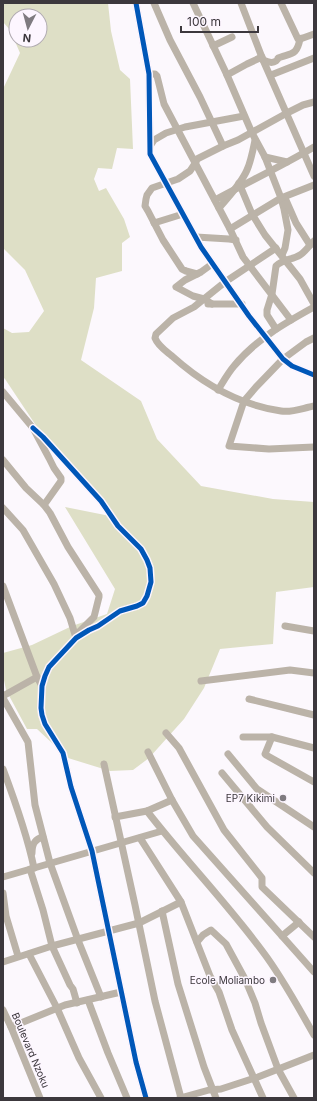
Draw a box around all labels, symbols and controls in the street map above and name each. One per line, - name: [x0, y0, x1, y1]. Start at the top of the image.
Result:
- north arrow: [8, 8, 48, 48]
- scale bar: [181, 8, 258, 34]
- text: 100 m: [187, 14, 221, 29]
- text: N: [22, 31, 32, 45]
- place label: EP7 Kikimi: [226, 792, 275, 804]
- marker: EP7 Kikimi: [278, 793, 288, 803]
- place label: Ecole Moliambo: [190, 974, 265, 986]
- marker: Ecole Moliambo: [268, 975, 278, 985]
- street label: Boulevard Nzoku: [10, 1011, 52, 1089]

